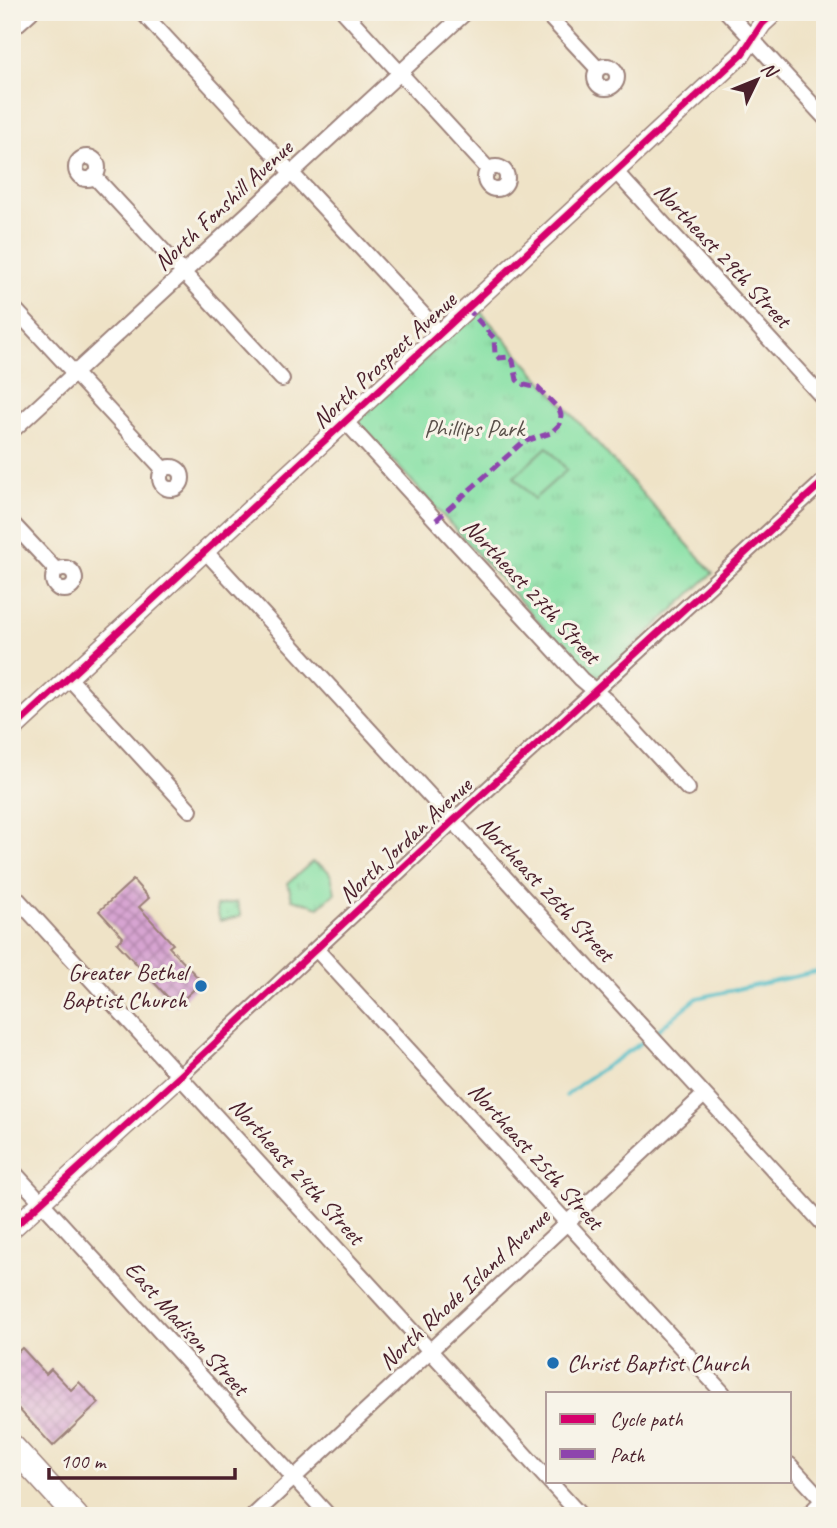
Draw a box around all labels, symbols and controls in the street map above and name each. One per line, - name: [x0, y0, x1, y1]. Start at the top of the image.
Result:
- north arrow: [722, 46, 792, 116]
- text: N: [756, 57, 784, 84]
- street label: North Fonshill Avenue: [147, 132, 300, 277]
- street label: Northeast 29th Street: [648, 176, 799, 335]
- street label: North Prospect Avenue: [306, 284, 464, 435]
- park label: Phillips Park: [424, 413, 526, 443]
- street label: Northeast 27th Street: [457, 512, 608, 671]
- street label: North Jordan Avenue: [332, 769, 480, 909]
- street label: Northeast 26th Street: [471, 810, 622, 969]
- place label: Greater Bethel Baptist Church: [61, 957, 191, 1015]
- marker: Greater Bethel Baptist Church: [193, 978, 209, 994]
- street label: Northeast 25th Street: [462, 1076, 611, 1237]
- street label: Northeast 24th Street: [223, 1091, 372, 1252]
- street label: North Rhode Island Avenue: [372, 1200, 558, 1376]
- street label: East Madison Street: [119, 1254, 257, 1403]
- place label: Christ Baptist Church: [567, 1348, 750, 1378]
- marker: Christ Baptist Church: [545, 1355, 561, 1371]
- legend: [546, 1392, 792, 1482]
- text: Cycle path: [610, 1406, 683, 1432]
- scale bar: [49, 1437, 234, 1481]
- text: Path: [610, 1442, 646, 1468]
- text: 100 m: [60, 1448, 107, 1474]

